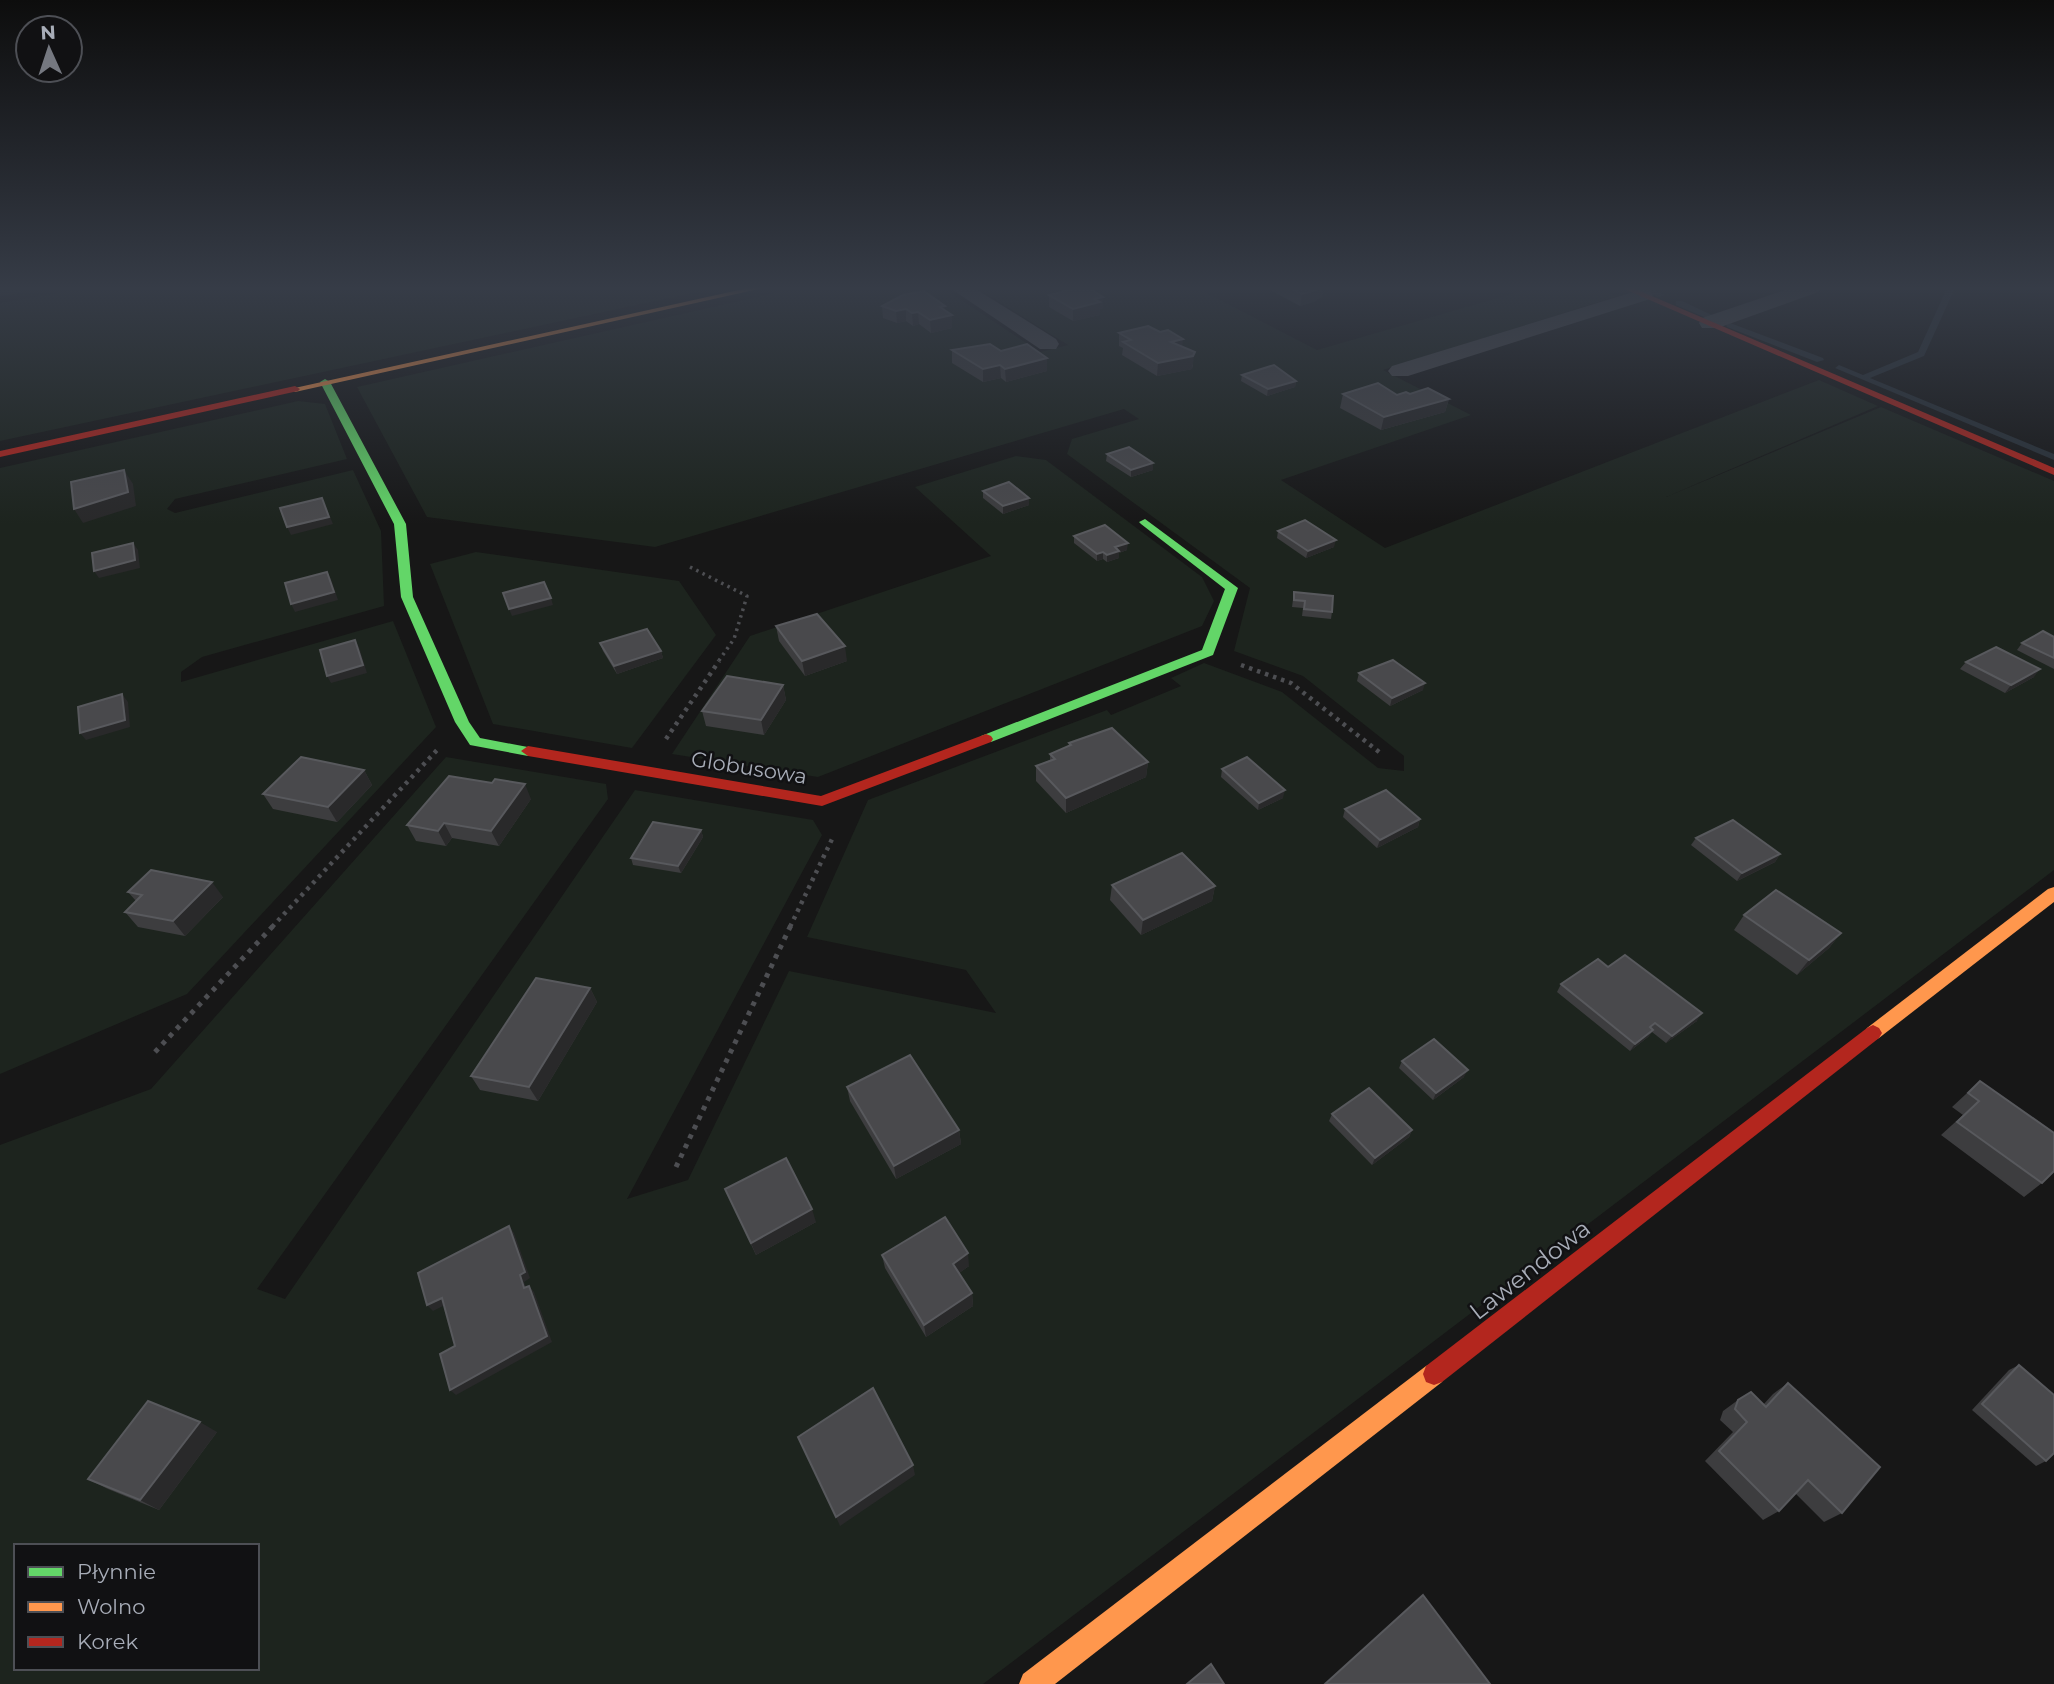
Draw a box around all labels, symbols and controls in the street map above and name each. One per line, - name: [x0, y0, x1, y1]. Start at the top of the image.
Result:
- north arrow: [14, 14, 84, 84]
- text: N: [40, 21, 56, 44]
- street label: Globusowa: [689, 746, 809, 789]
- street label: Lawendowa: [1464, 1213, 1596, 1326]
- legend: [14, 1544, 259, 1670]
- text: Płynnie: [77, 1559, 156, 1584]
- text: Wolno: [77, 1594, 145, 1619]
- text: Korek: [77, 1629, 138, 1654]

